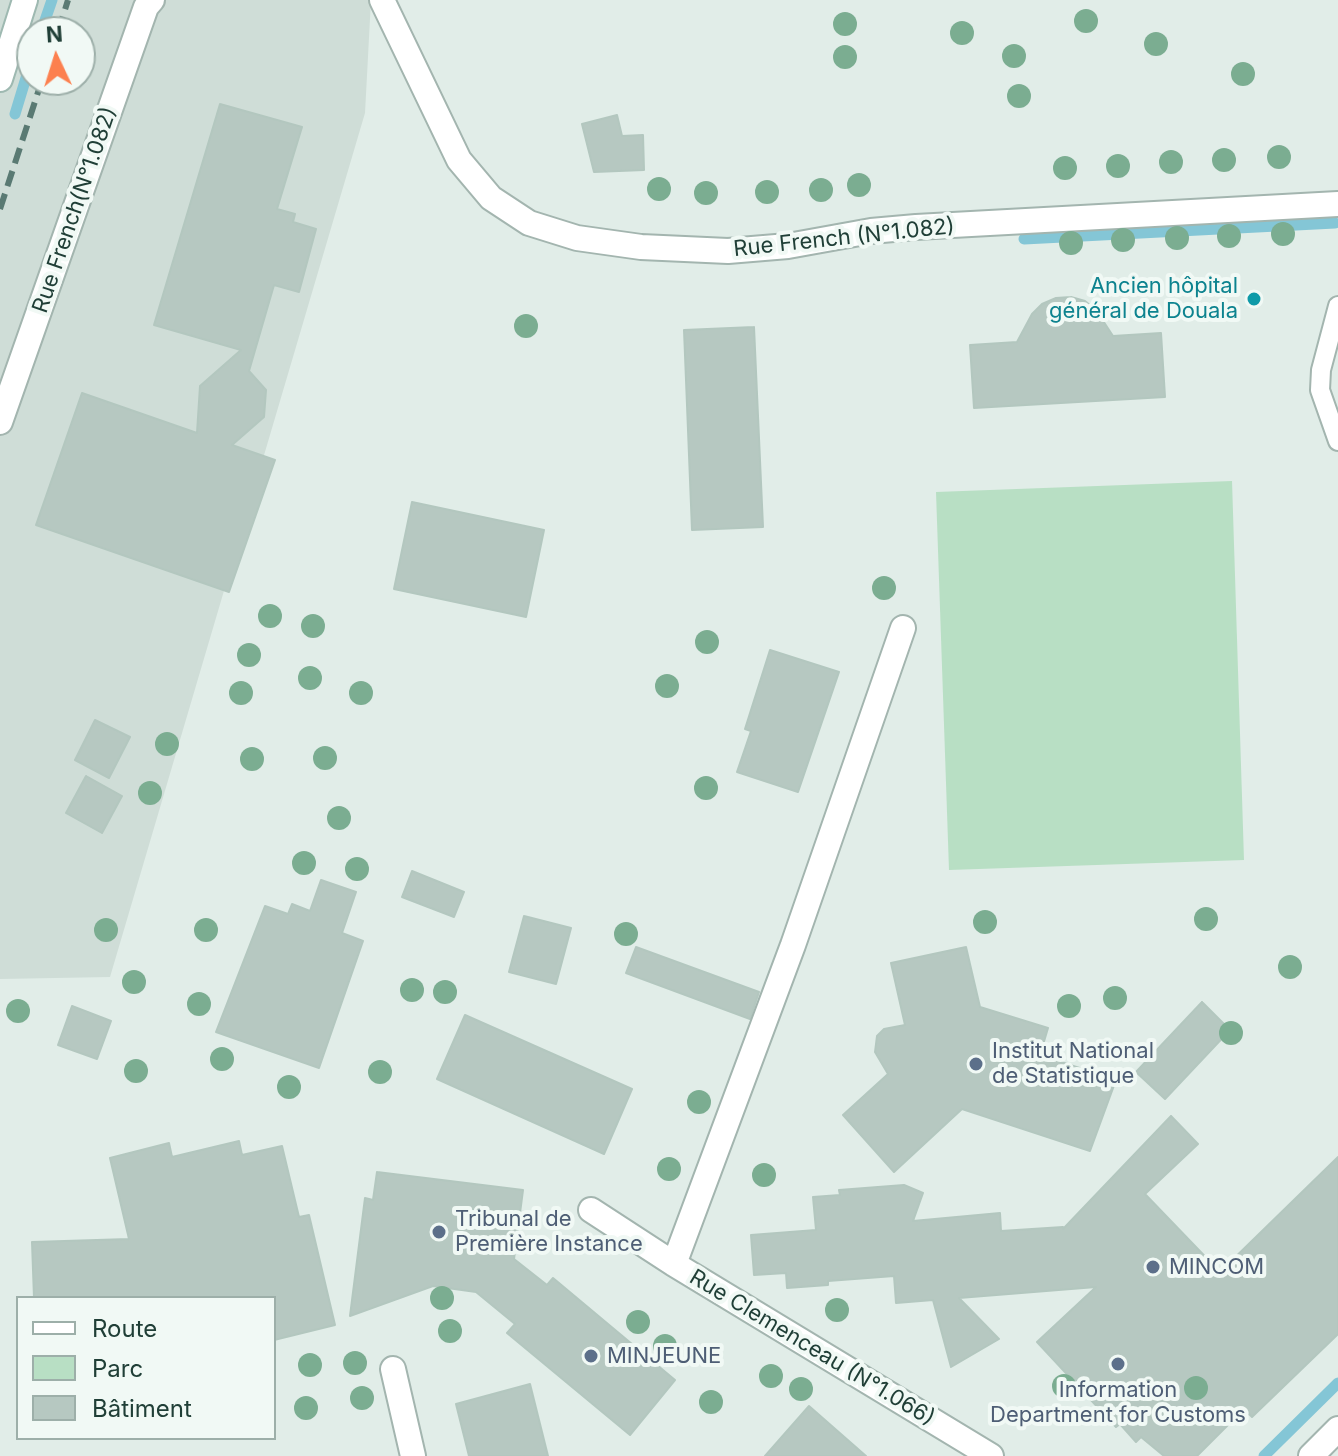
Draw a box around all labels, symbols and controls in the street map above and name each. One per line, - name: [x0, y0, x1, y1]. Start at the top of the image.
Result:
- north arrow: [16, 16, 96, 96]
- text: N: [45, 20, 64, 48]
- street label: Rue French(N°1.082): [27, 104, 123, 316]
- street label: Rue French (N°1.082): [732, 213, 956, 263]
- place label: Ancien hôpital général de Douala: [1049, 273, 1238, 324]
- marker: Ancien hôpital général de Douala: [1245, 290, 1263, 308]
- place label: Institut National de Statistique: [992, 1038, 1154, 1090]
- marker: Institut National de Statistique: [967, 1055, 985, 1073]
- place label: Tribunal de Première Instance: [455, 1206, 643, 1258]
- marker: Tribunal de Première Instance: [430, 1223, 448, 1241]
- place label: MINCOM: [1169, 1254, 1264, 1280]
- marker: MINCOM: [1144, 1258, 1162, 1276]
- street label: Rue Clemenceau (N°1.066): [685, 1264, 939, 1432]
- legend: [16, 1296, 276, 1440]
- text: Route: [92, 1314, 157, 1343]
- place label: MINJEUNE: [607, 1343, 721, 1369]
- marker: MINJEUNE: [582, 1347, 600, 1365]
- text: Parc: [92, 1354, 143, 1383]
- marker: Information Department for Customs: [1109, 1355, 1127, 1373]
- place label: Information Department for Customs: [990, 1377, 1246, 1428]
- text: Bâtiment: [92, 1394, 192, 1423]

